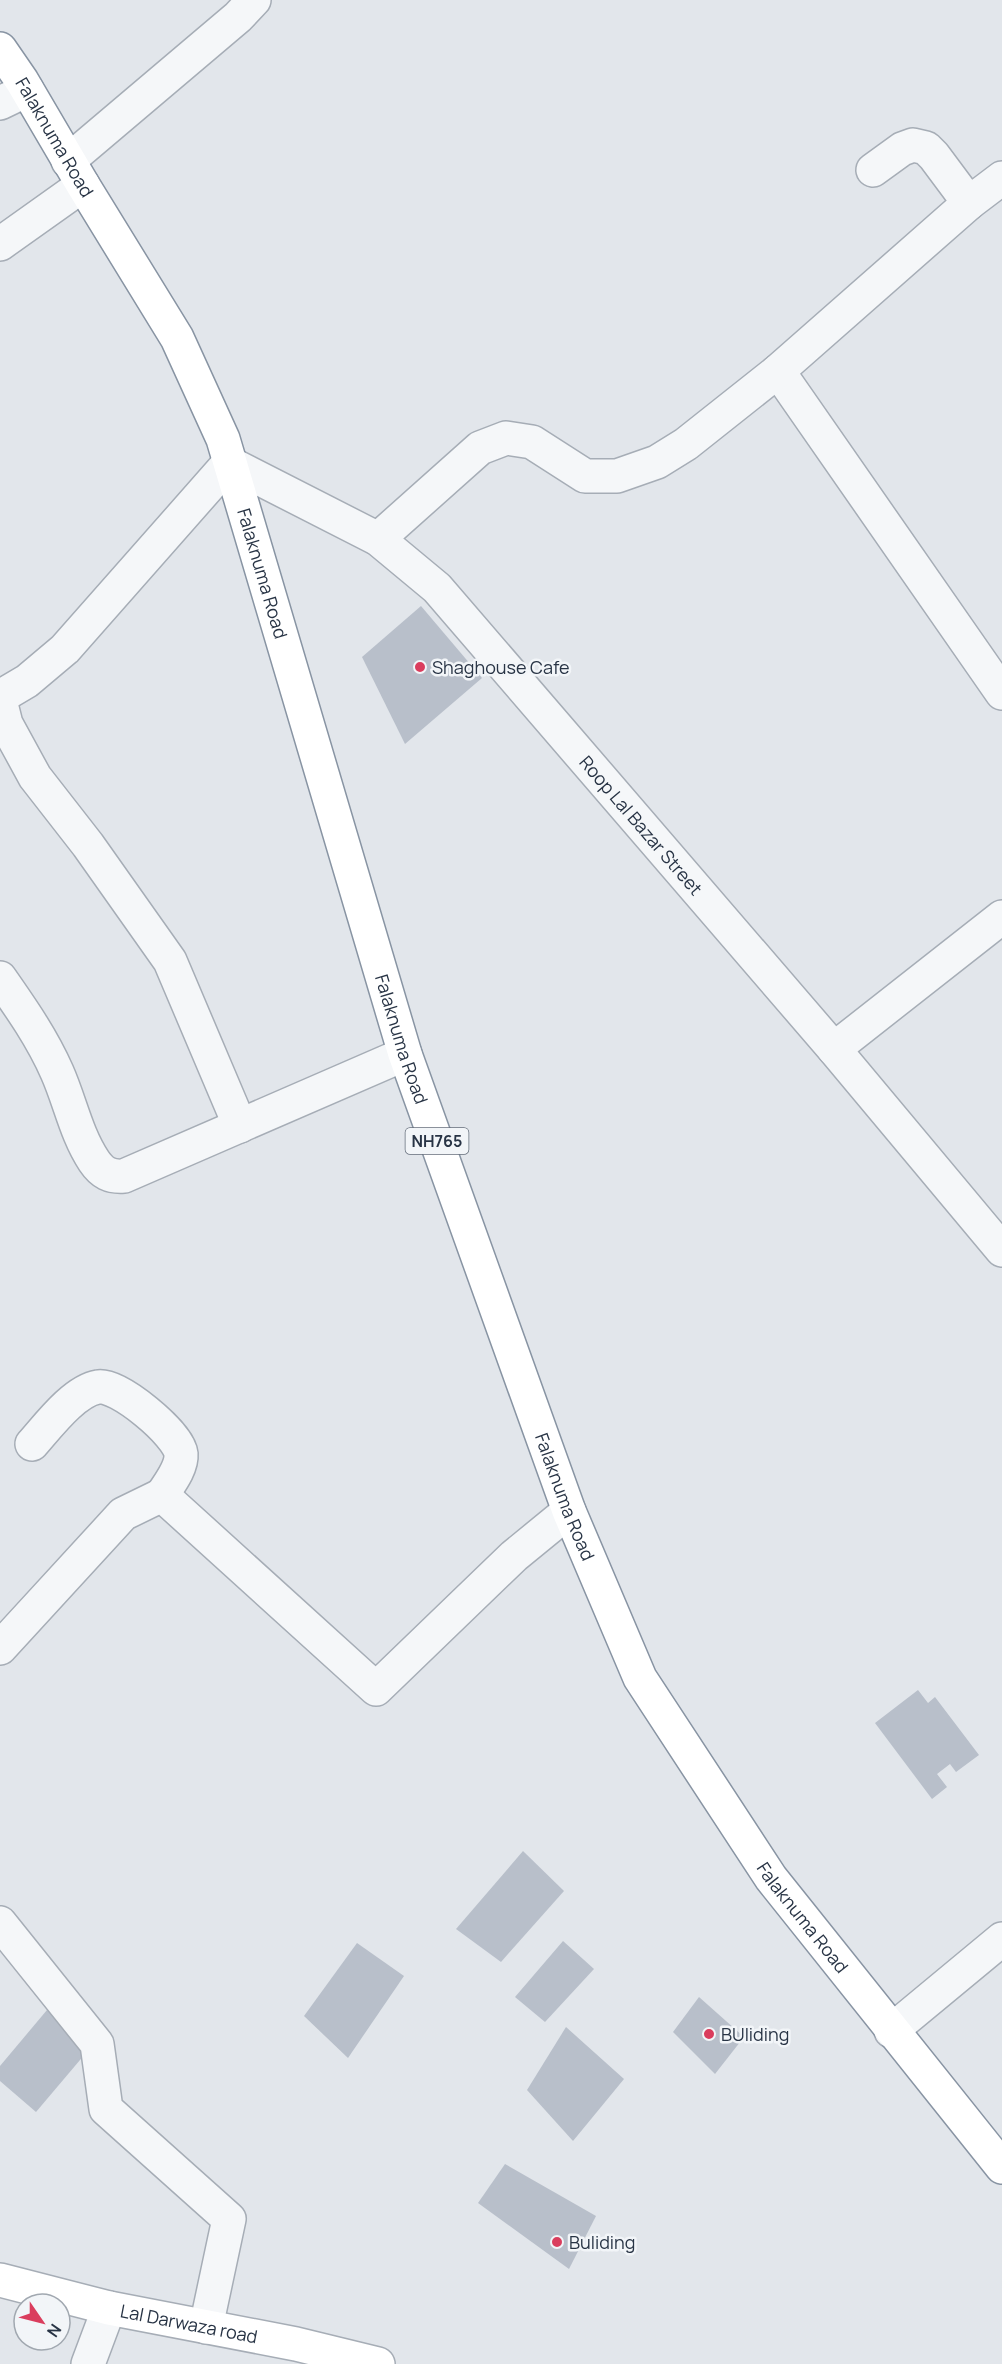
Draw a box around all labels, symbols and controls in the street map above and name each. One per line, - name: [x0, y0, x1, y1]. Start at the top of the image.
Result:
- street label: Falaknuma Road: [11, 73, 100, 202]
- street label: Falaknuma Road: [232, 505, 293, 641]
- place label: Shaghouse Cafe: [432, 655, 569, 679]
- marker: Shaghouse Cafe: [413, 660, 427, 674]
- street label: Roop Lal Bazar Street: [574, 750, 708, 900]
- street label: Falaknuma Road: [370, 971, 434, 1107]
- road number: NH765: [406, 1128, 468, 1154]
- street label: Falaknuma Road: [530, 1430, 601, 1564]
- street label: Falaknuma Road: [752, 1857, 854, 1978]
- place label: BUliding: [721, 2022, 789, 2046]
- marker: BUliding: [702, 2027, 716, 2041]
- place label: Buliding: [569, 2230, 635, 2254]
- marker: Buliding: [550, 2235, 564, 2249]
- north arrow: [12, 2292, 72, 2352]
- street label: Lal Darwaza road: [118, 2298, 260, 2348]
- text: N: [42, 2320, 67, 2342]

